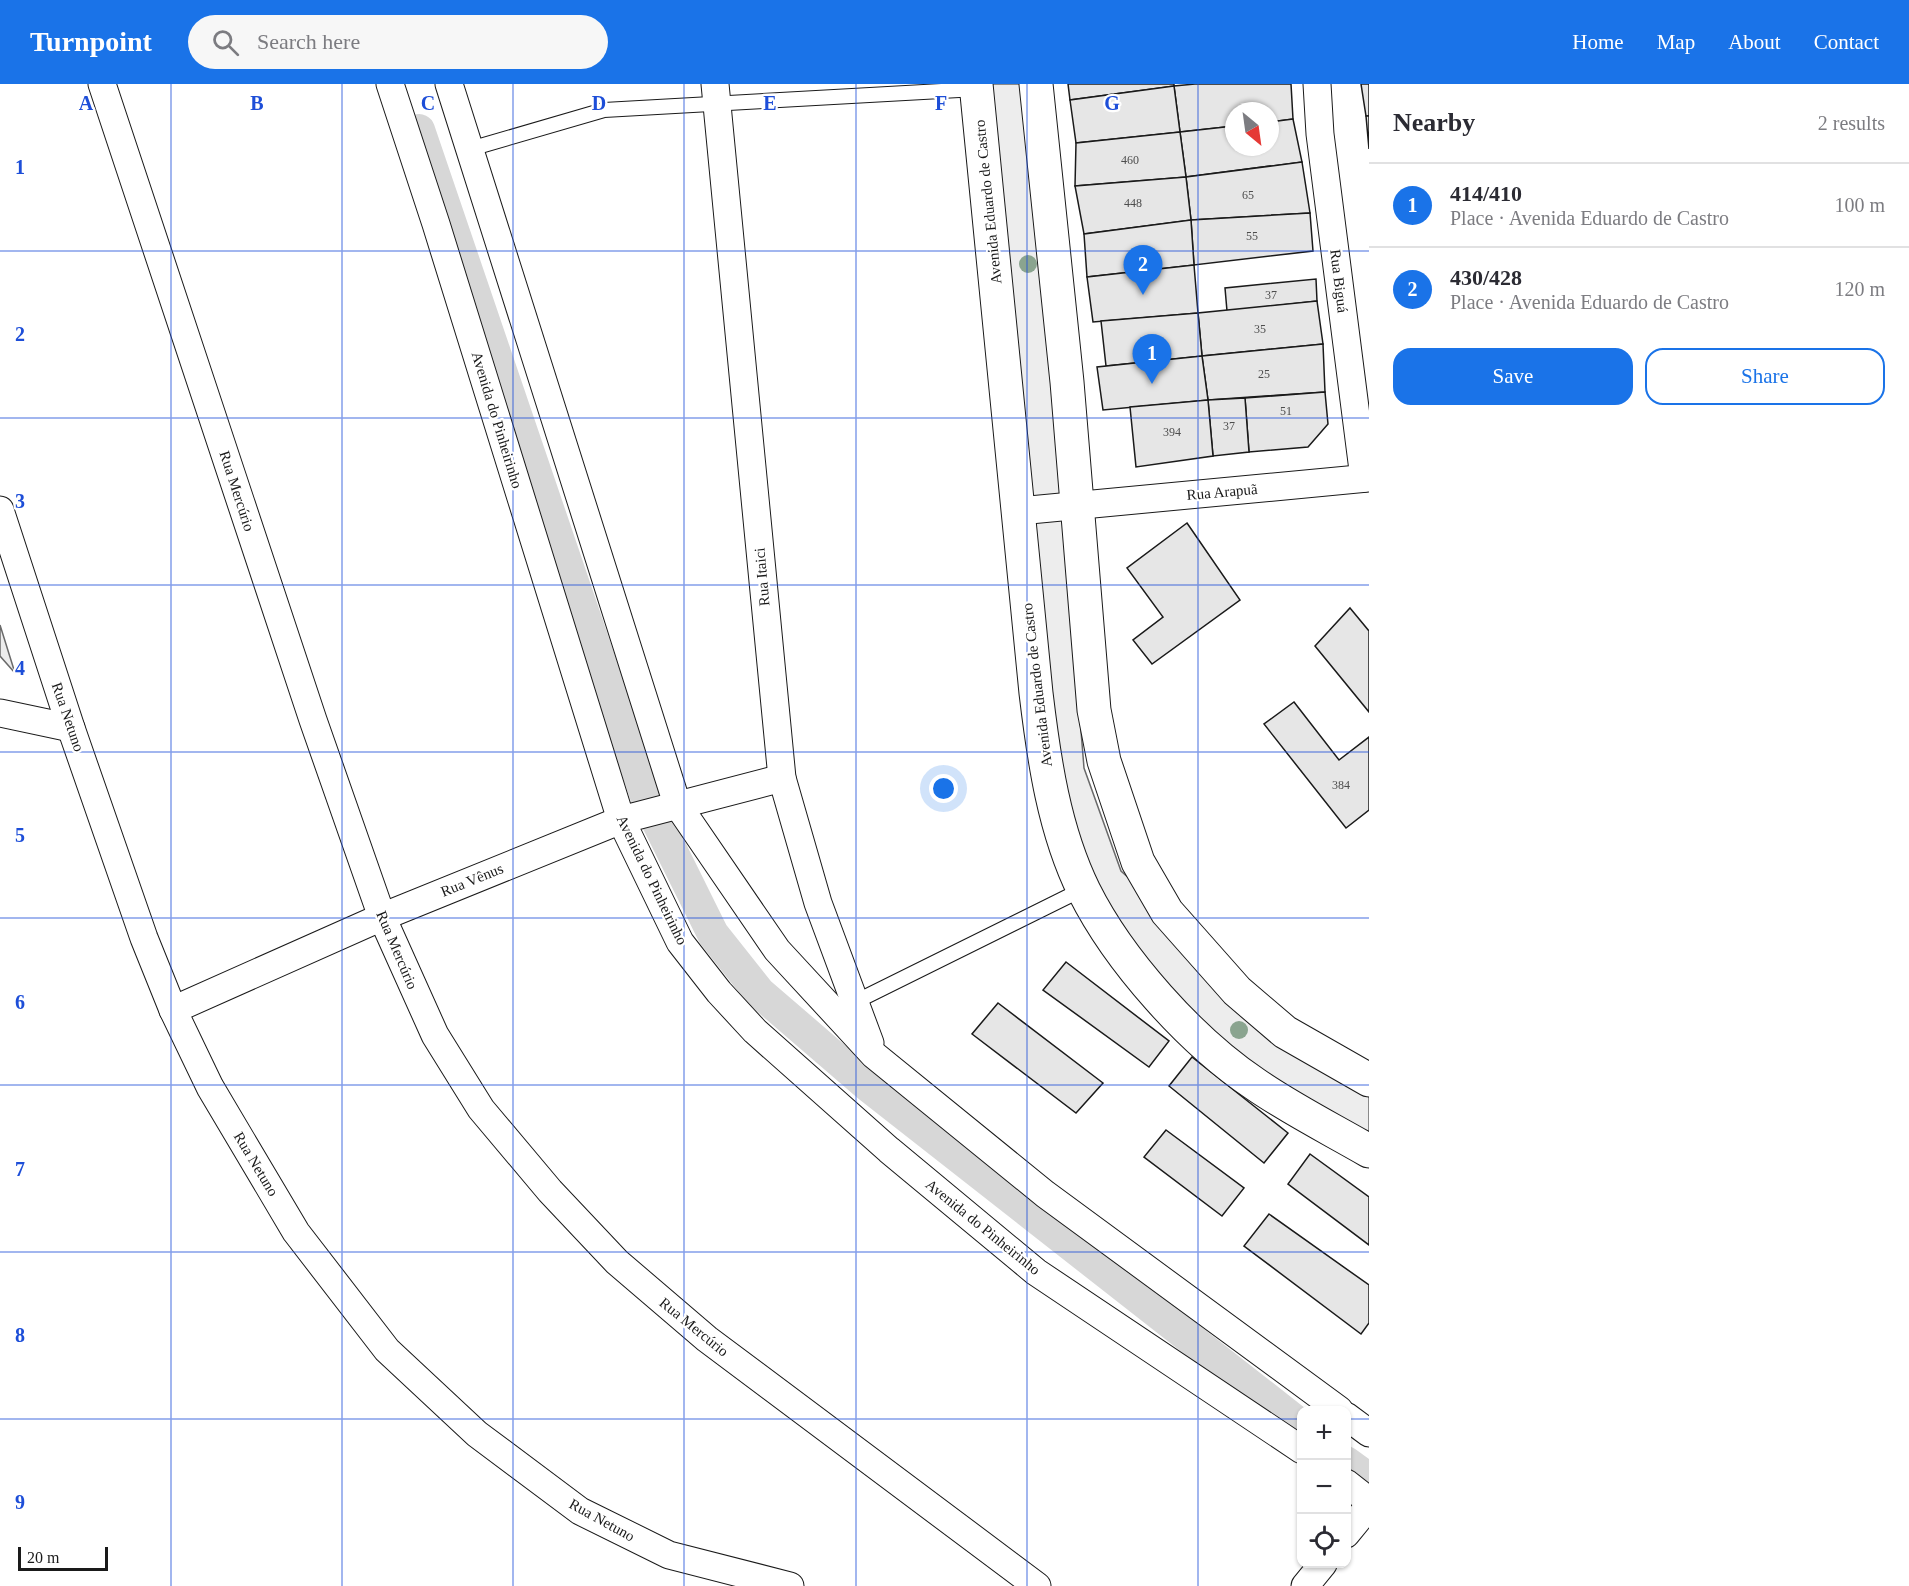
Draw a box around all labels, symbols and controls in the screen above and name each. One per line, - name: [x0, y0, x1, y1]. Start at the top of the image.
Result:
- search box: [188, 15, 608, 69]
- text: Turnpoint: [30, 26, 152, 57]
- icon: search: [209, 26, 242, 59]
- text: Search here: [257, 29, 360, 54]
- text: Home: [1572, 30, 1624, 54]
- text: Map: [1657, 30, 1695, 54]
- text: About: [1728, 30, 1781, 54]
- text: Contact: [1814, 30, 1879, 54]
- text: A: [79, 92, 94, 114]
- text: B: [250, 92, 264, 114]
- text: C: [421, 92, 435, 114]
- text: D: [592, 92, 606, 114]
- text: E: [763, 92, 777, 114]
- text: F: [935, 92, 947, 114]
- text: G: [1104, 92, 1120, 114]
- north arrow: [1225, 102, 1279, 156]
- text: Nearby: [1393, 108, 1475, 137]
- text: 2 results: [1818, 112, 1885, 134]
- street label: Avenida Eduardo de Castro: [971, 119, 1005, 285]
- house number: 460: [1121, 153, 1139, 167]
- text: 1: [15, 156, 25, 178]
- text: 414/410: [1450, 181, 1522, 206]
- house number: 65: [1242, 188, 1254, 202]
- text: 1: [1408, 194, 1418, 216]
- text: 100 m: [1834, 194, 1885, 216]
- house number: 448: [1124, 196, 1142, 210]
- text: Place · Avenida Eduardo de Castro: [1450, 207, 1729, 229]
- house number: 55: [1246, 229, 1258, 243]
- pin: 2: [1124, 246, 1162, 295]
- street label: Rua Biguá: [1327, 248, 1351, 314]
- text: 430/428: [1450, 265, 1522, 290]
- text: 2: [1408, 278, 1418, 300]
- text: 120 m: [1834, 278, 1885, 300]
- house number: 37: [1265, 288, 1277, 302]
- text: Place · Avenida Eduardo de Castro: [1450, 291, 1729, 313]
- house number: 35: [1254, 322, 1266, 336]
- text: 2: [15, 323, 25, 345]
- pin: 1: [1132, 334, 1172, 384]
- button: Save: [1393, 348, 1633, 405]
- button: Share: [1645, 348, 1885, 405]
- street label: Avenida do Pinheirinho: [469, 350, 525, 490]
- house number: 25: [1258, 367, 1270, 381]
- house number: 51: [1280, 404, 1292, 418]
- house number: 37: [1223, 419, 1235, 433]
- house number: 394: [1163, 425, 1181, 439]
- street label: Rua Mercúrio: [216, 449, 258, 533]
- street label: Rua Arapuã: [1186, 481, 1259, 503]
- text: 3: [15, 490, 25, 512]
- street label: Rua Itaici: [751, 547, 773, 607]
- street label: Avenida Eduardo de Castro: [1019, 602, 1055, 768]
- text: 4: [15, 657, 25, 679]
- street label: Rua Netuno: [49, 680, 87, 754]
- your location: [929, 774, 958, 803]
- house number: 384: [1332, 778, 1350, 792]
- street label: Avenida do Pinheirinho: [614, 813, 690, 947]
- text: 5: [15, 824, 25, 846]
- street label: Rua Vênus: [438, 860, 506, 900]
- street label: Rua Mercúrio: [373, 908, 421, 992]
- text: 6: [15, 991, 25, 1013]
- street label: Rua Netuno: [231, 1129, 281, 1199]
- text: 7: [15, 1158, 25, 1180]
- street label: Avenida do Pinheirinho: [923, 1176, 1043, 1278]
- street label: Rua Mercúrio: [656, 1294, 732, 1360]
- text: 8: [15, 1324, 25, 1346]
- map controls: [1297, 1406, 1351, 1568]
- button: +: [1297, 1406, 1351, 1460]
- button: −: [1297, 1460, 1351, 1514]
- text: 9: [15, 1491, 25, 1513]
- street label: Rua Netuno: [567, 1496, 637, 1544]
- button: locate: [1297, 1514, 1351, 1568]
- scale bar: [18, 1544, 108, 1572]
- text: 20 m: [27, 1549, 59, 1566]

